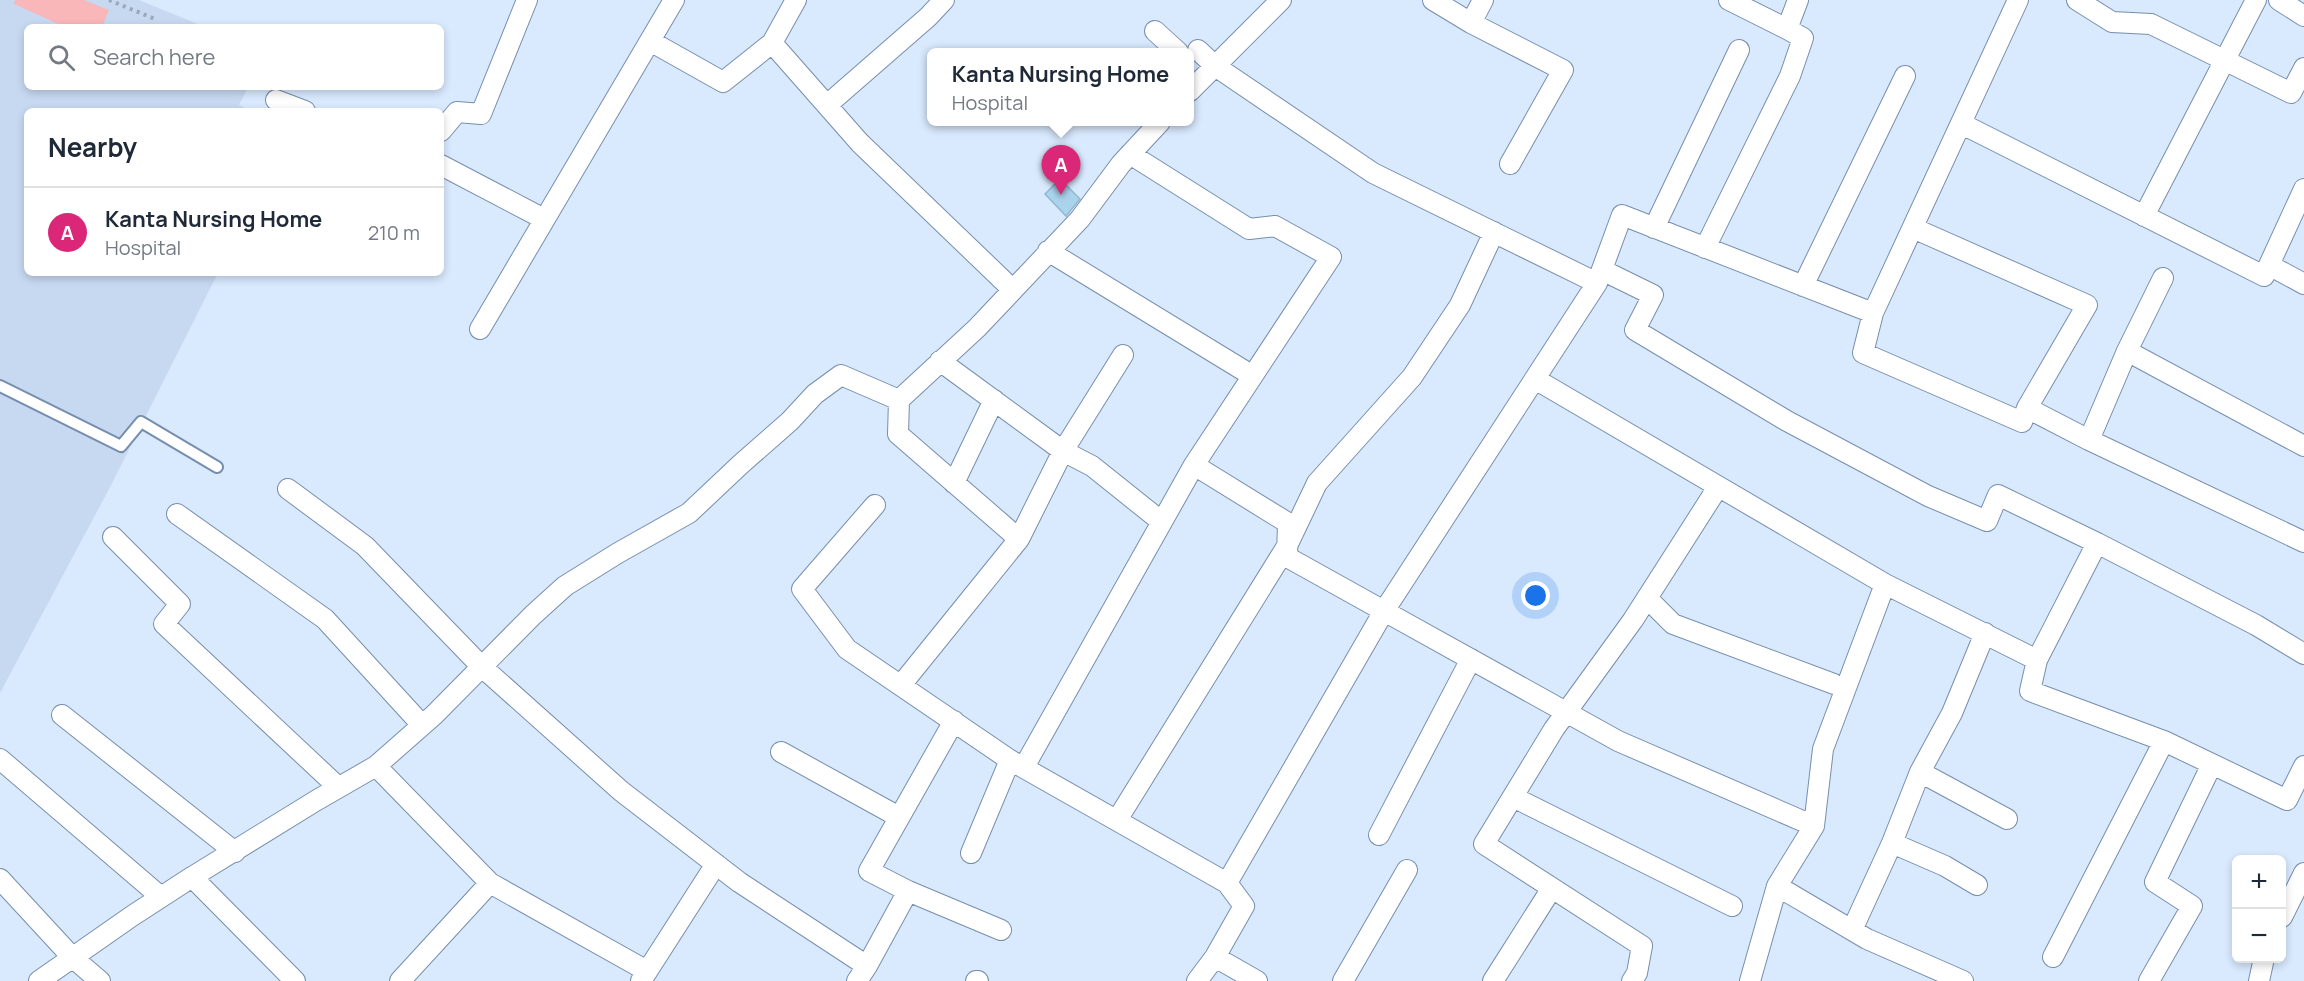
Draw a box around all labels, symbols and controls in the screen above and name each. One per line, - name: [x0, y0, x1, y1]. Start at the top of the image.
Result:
- search box: [24, 24, 444, 90]
- icon: search: [45, 41, 78, 74]
- text: Search here: [93, 42, 215, 72]
- popup: [927, 48, 1194, 126]
- text: Kanta Nursing Home: [952, 59, 1169, 89]
- text: Hospital: [952, 89, 1028, 116]
- text: Nearby: [48, 129, 137, 165]
- pin: A: [1042, 146, 1080, 195]
- text: Kanta Nursing Home: [105, 204, 322, 234]
- text: A: [61, 219, 74, 246]
- text: 210 m: [368, 219, 420, 246]
- text: Hospital: [105, 234, 181, 261]
- your location: [1521, 581, 1550, 610]
- map controls: [2232, 855, 2286, 963]
- button: +: [2232, 855, 2286, 909]
- button: −: [2232, 909, 2286, 963]

